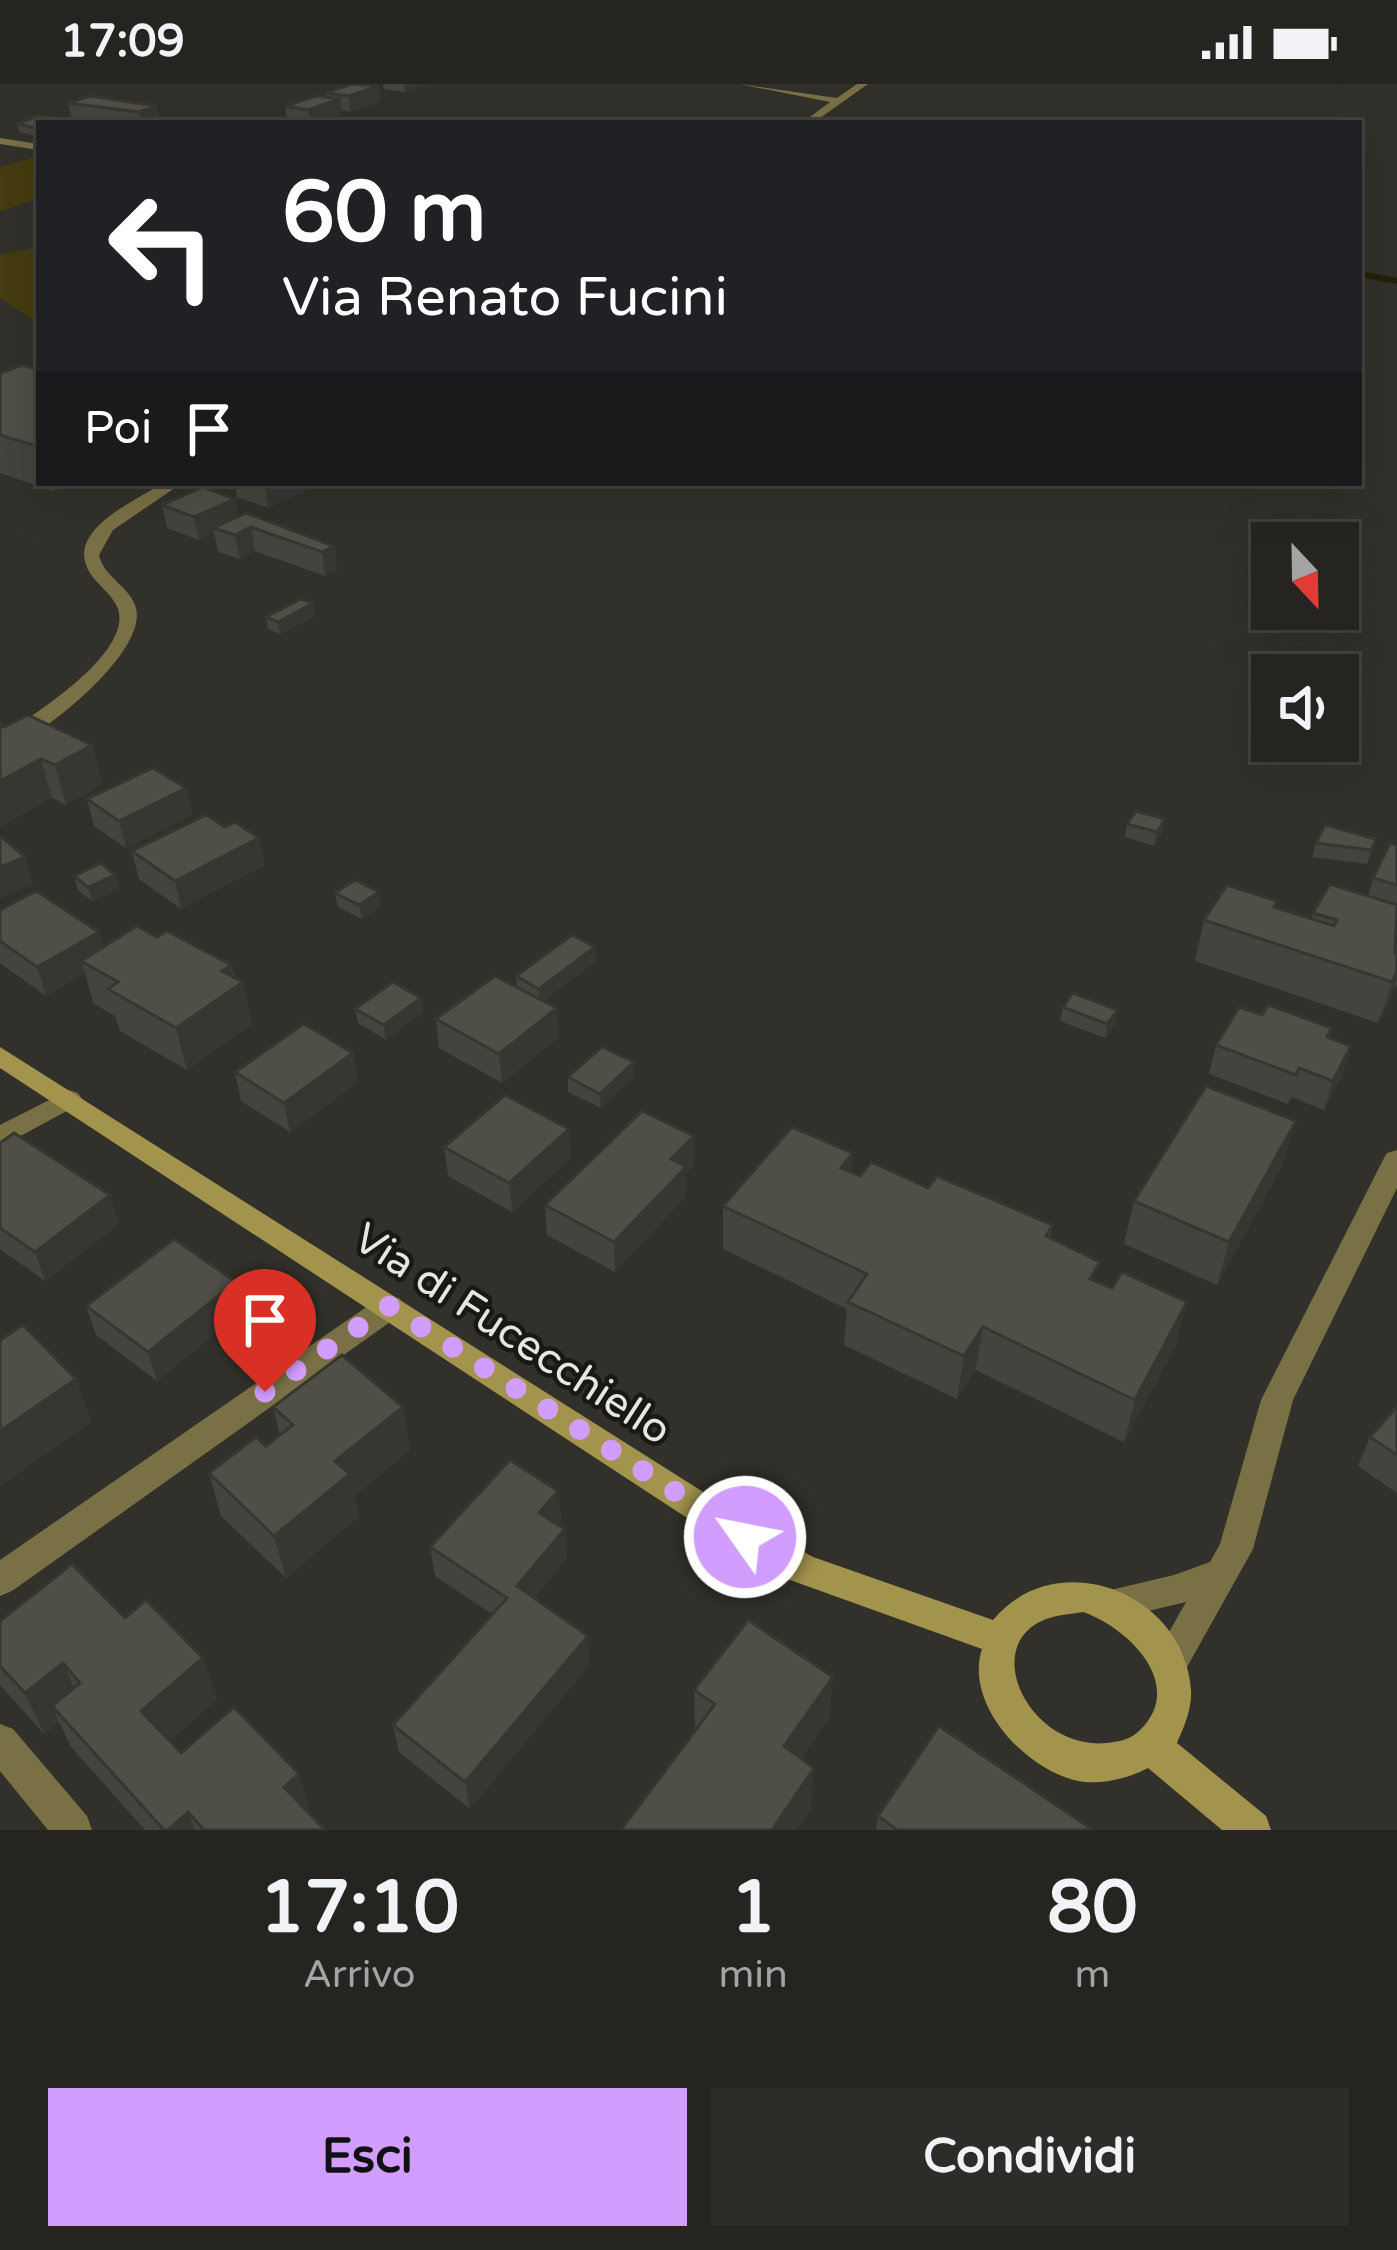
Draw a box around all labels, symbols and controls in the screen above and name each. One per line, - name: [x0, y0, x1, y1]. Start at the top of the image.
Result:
- text: 17:09: [60, 15, 185, 69]
- text: 60 m: [282, 163, 486, 264]
- icon: left: [84, 168, 240, 324]
- text: Via Renato Fucini: [282, 265, 728, 330]
- icon: arrive: [176, 396, 242, 462]
- text: Poi: [84, 402, 152, 456]
- north arrow: [1251, 522, 1359, 630]
- map controls: [1251, 522, 1359, 762]
- button: sound: [1251, 654, 1359, 762]
- street label: Via di Fucecchiello: [344, 1213, 680, 1456]
- pin: [214, 1269, 316, 1392]
- icon: arrive: [232, 1287, 298, 1353]
- position arrow: [682, 1474, 808, 1600]
- text: 17:10: [259, 1865, 459, 1952]
- text: 1: [730, 1865, 776, 1952]
- text: 80: [1047, 1865, 1138, 1952]
- text: Arrivo: [303, 1951, 416, 1998]
- text: min: [718, 1951, 788, 1998]
- text: m: [1074, 1951, 1110, 1998]
- button: Esci: [48, 2088, 687, 2226]
- button: Condividi: [711, 2088, 1349, 2226]

